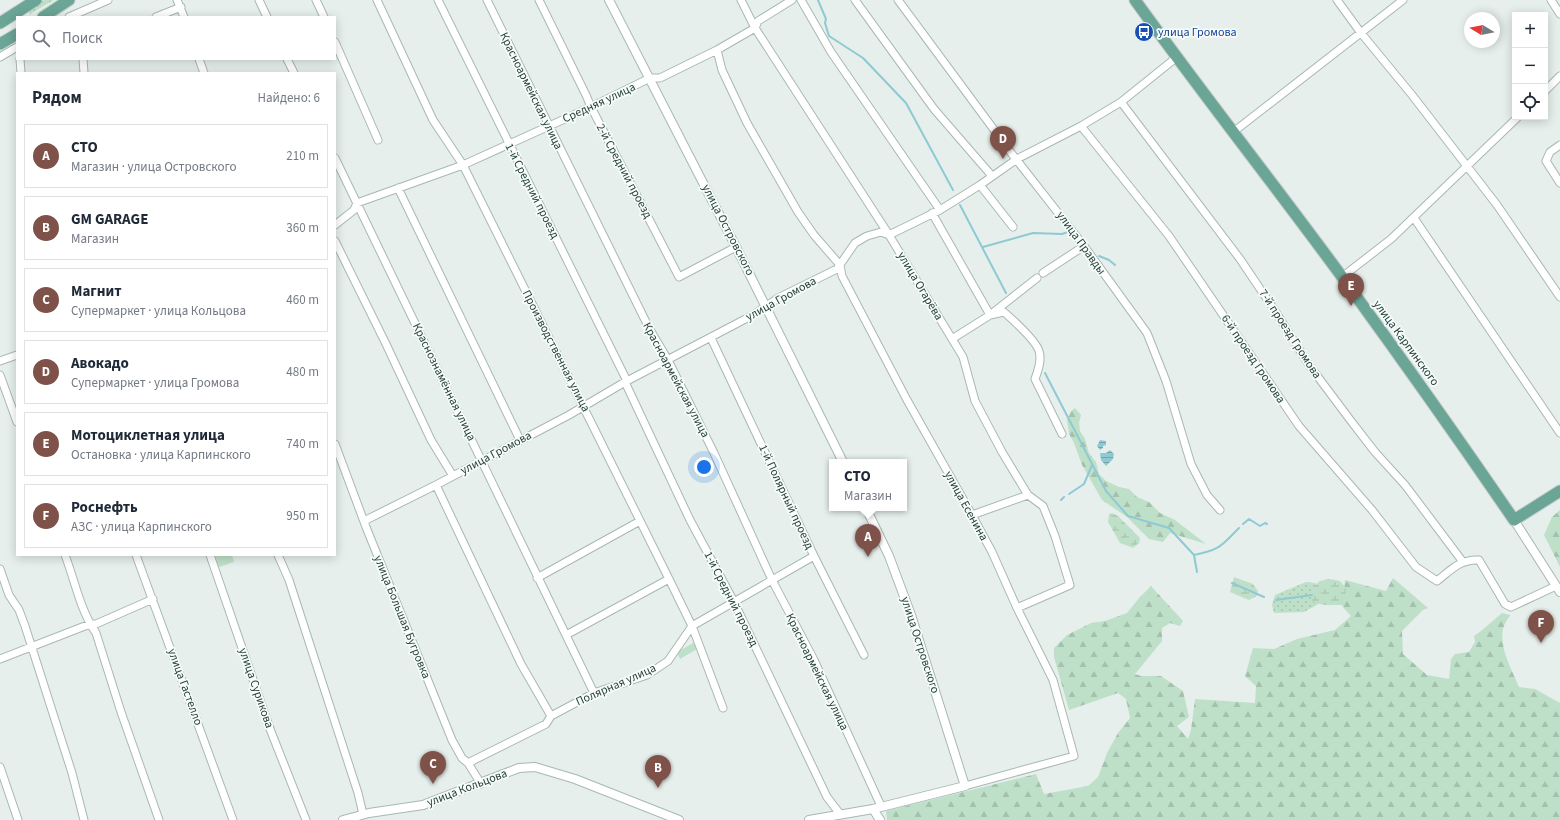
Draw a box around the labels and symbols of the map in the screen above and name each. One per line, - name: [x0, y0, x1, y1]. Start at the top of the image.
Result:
- north arrow: [1464, 12, 1500, 48]
- bus stop icon: улица Громова: [1133, 21, 1155, 43]
- place label: улица Громова: [1158, 24, 1237, 41]
- street label: Красноармейская улица: [495, 30, 567, 152]
- street label: Средняя улица: [560, 79, 638, 127]
- street label: 2-й Средний проезд: [592, 121, 656, 222]
- pin: D: [990, 126, 1016, 159]
- street label: 1-й Средний проезд: [501, 140, 564, 242]
- street label: улица Островского: [698, 181, 758, 279]
- street label: улица Правды: [1052, 208, 1110, 278]
- street label: улица Огарёва: [893, 249, 947, 323]
- street label: улица Громова: [743, 273, 819, 325]
- pin: E: [1338, 273, 1364, 306]
- street label: 7-й проезд Громова: [1255, 286, 1325, 382]
- street label: Производственная улица: [518, 287, 594, 415]
- street label: улица Карпинского: [1369, 297, 1443, 389]
- street label: 6-й проезд Громова: [1217, 311, 1289, 407]
- street label: Красноармейская улица: [638, 319, 714, 441]
- street label: Краснознамённая улица: [408, 320, 480, 444]
- street label: улица Громова: [457, 427, 535, 479]
- street label: 1-й Полярный проезд: [754, 442, 818, 553]
- your location: [694, 457, 714, 477]
- street label: улица Есенина: [940, 468, 992, 544]
- pin: A: [855, 524, 881, 557]
- street label: 1-й Средний проезд: [700, 548, 763, 650]
- street label: улица Большая Бугровка: [369, 553, 435, 681]
- street label: улица Островского: [896, 595, 944, 695]
- pin: F: [1528, 610, 1554, 643]
- street label: Красноармейская улица: [781, 611, 853, 733]
- street label: улица Гастелло: [163, 646, 207, 728]
- street label: улица Сурикова: [234, 646, 278, 730]
- street label: Полярная улица: [573, 660, 659, 710]
- pin: C: [420, 751, 446, 784]
- pin: B: [645, 755, 671, 788]
- street label: улица Кольцова: [424, 765, 510, 811]

